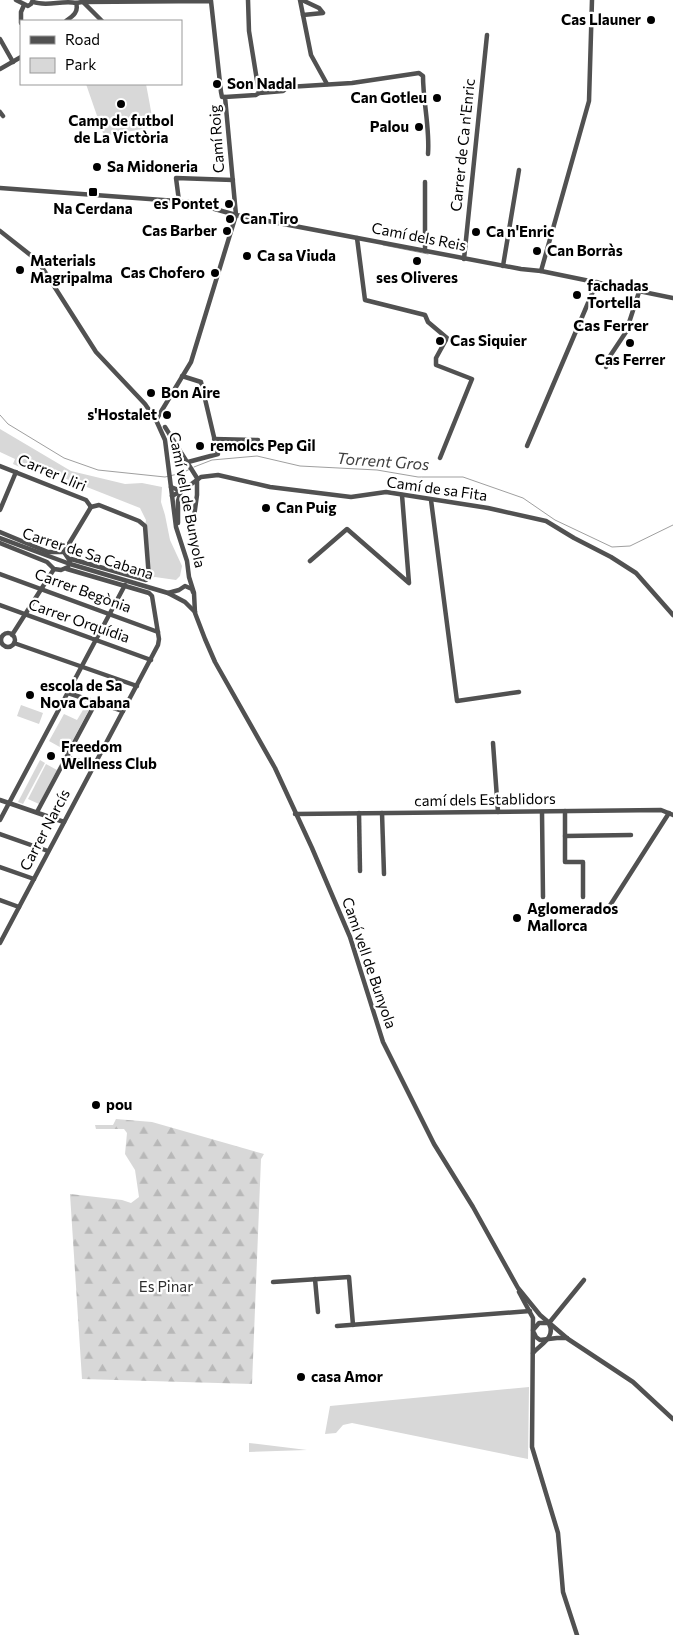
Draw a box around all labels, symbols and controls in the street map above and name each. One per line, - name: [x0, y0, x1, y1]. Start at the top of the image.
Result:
- place label: Cas Llauner: [561, 10, 641, 28]
- marker: Cas Llauner: [645, 14, 657, 26]
- legend: [20, 20, 182, 85]
- text: Road: [65, 30, 100, 48]
- text: Park: [65, 55, 96, 73]
- place label: Son Nadal: [227, 74, 296, 92]
- marker: Son Nadal: [211, 78, 223, 90]
- street label: Carrer de Ca n'Enric: [446, 78, 478, 212]
- place label: Can Gotleu: [351, 88, 427, 106]
- marker: Can Gotleu: [431, 92, 443, 104]
- marker: Camp de futbol de La Victòria: [115, 98, 127, 110]
- street label: Camí Roig: [205, 104, 227, 174]
- place label: Camp de futbol de La Victòria: [68, 111, 174, 146]
- place label: Palou: [370, 117, 409, 135]
- marker: Palou: [413, 121, 425, 133]
- place label: Sa Midoneria: [107, 157, 198, 175]
- marker: Sa Midoneria: [91, 161, 103, 173]
- marker: Na Cerdana: [87, 186, 99, 198]
- place label: es Pontet: [154, 194, 219, 212]
- marker: es Pontet: [223, 198, 235, 210]
- place label: Na Cerdana: [53, 199, 133, 217]
- place label: Can Tiro: [240, 209, 299, 227]
- marker: Can Tiro: [224, 213, 236, 225]
- street label: Camí dels Reis: [370, 218, 468, 254]
- place label: Cas Barber: [142, 221, 217, 239]
- place label: Ca n'Enric: [486, 222, 554, 240]
- marker: Cas Barber: [221, 225, 233, 237]
- marker: Ca n'Enric: [470, 226, 482, 238]
- place label: Can Borràs: [547, 241, 623, 259]
- marker: Can Borràs: [531, 245, 543, 257]
- place label: Ca sa Viuda: [257, 246, 336, 264]
- marker: Ca sa Viuda: [241, 250, 253, 262]
- place label: Materials Magripalma: [30, 251, 113, 286]
- marker: ses Oliveres: [411, 255, 423, 267]
- place label: Cas Chofero: [120, 263, 205, 281]
- marker: Materials Magripalma: [14, 264, 26, 276]
- marker: Cas Chofero: [209, 267, 221, 279]
- place label: ses Oliveres: [376, 268, 458, 286]
- place label: fachadas Tortella: [587, 276, 648, 311]
- marker: fachadas Tortella: [571, 289, 583, 301]
- district label: Cas Ferrer: [573, 315, 649, 334]
- place label: Cas Siquier: [450, 331, 527, 349]
- marker: Cas Siquier: [434, 335, 446, 347]
- marker: Cas Ferrer: [624, 337, 636, 349]
- place label: Cas Ferrer: [595, 350, 665, 368]
- place label: Bon Aire: [161, 383, 220, 401]
- marker: Bon Aire: [145, 387, 157, 399]
- place label: s'Hostalet: [87, 405, 157, 423]
- marker: s'Hostalet: [161, 409, 173, 421]
- street label: Camí vell de Bunyola: [166, 430, 210, 569]
- place label: remolcs Pep Gil: [210, 436, 316, 454]
- marker: remolcs Pep Gil: [194, 440, 206, 452]
- water label: Torrent Gros: [336, 448, 430, 473]
- street label: Carrer Lliri: [15, 450, 89, 495]
- street label: Camí de sa Fita: [386, 472, 489, 504]
- place label: Can Puig: [276, 498, 336, 516]
- marker: Can Puig: [260, 502, 272, 514]
- street label: Carrer de Sa Cabana: [20, 523, 156, 583]
- street label: Carrer Begònia: [33, 564, 134, 616]
- street label: Carrer Orquídia: [26, 594, 132, 646]
- place label: escola de Sa Nova Cabana: [40, 676, 130, 711]
- marker: escola de Sa Nova Cabana: [24, 689, 36, 701]
- place label: Freedom Wellness Club: [61, 737, 157, 772]
- marker: Freedom Wellness Club: [45, 750, 57, 762]
- street label: Carrer Narcís: [15, 786, 73, 873]
- street label: camí dels Establidors: [414, 789, 556, 809]
- street label: Camí vell de Bunyola: [339, 895, 401, 1031]
- place label: Aglomerados Mallorca: [527, 899, 618, 934]
- marker: Aglomerados Mallorca: [511, 912, 523, 924]
- place label: pou: [106, 1095, 132, 1113]
- marker: pou: [90, 1099, 102, 1111]
- park label: Es Pinar: [139, 1277, 193, 1295]
- place label: casa Amor: [311, 1367, 383, 1385]
- marker: casa Amor: [295, 1371, 307, 1383]

